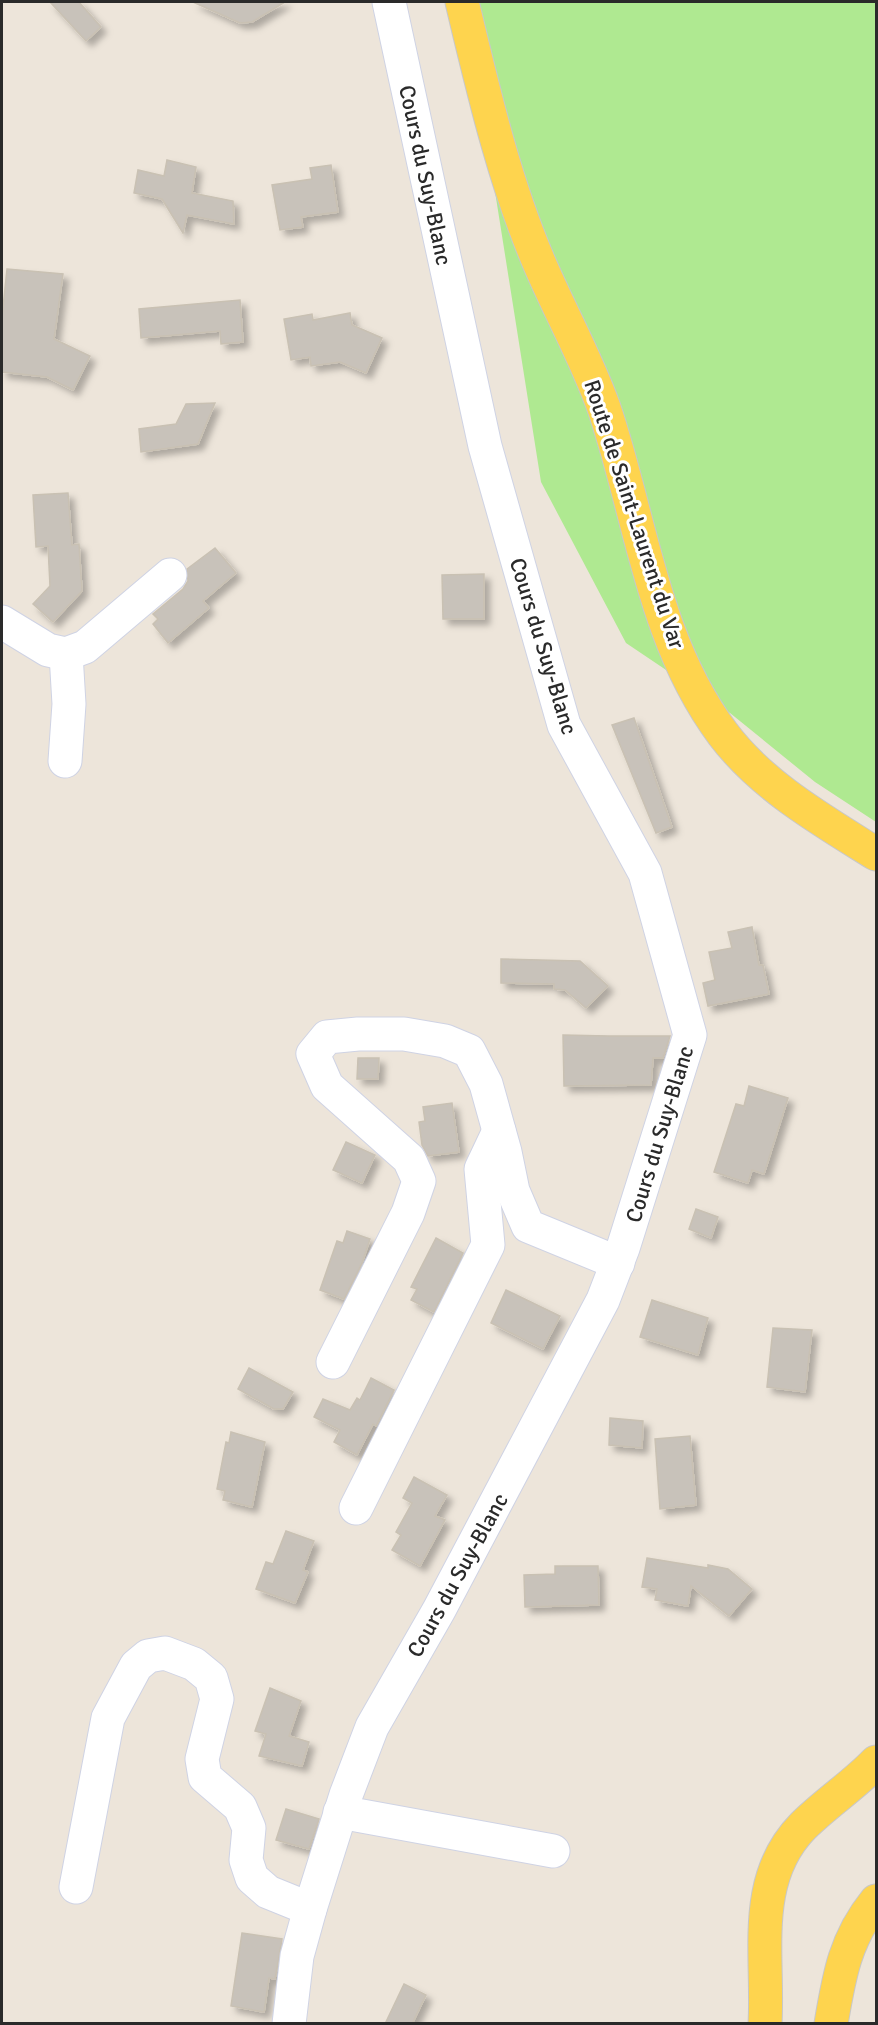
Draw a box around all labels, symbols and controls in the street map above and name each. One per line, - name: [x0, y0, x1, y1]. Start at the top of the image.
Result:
- street label: Cours du Suy-Blanc: [393, 83, 458, 268]
- street label: Route de Saint-Laurent du Var: [578, 376, 691, 652]
- street label: Cours du Suy-Blanc: [504, 555, 583, 738]
- street label: Cours du Suy-Blanc: [620, 1043, 699, 1226]
- street label: Cours du Suy-Blanc: [401, 1489, 514, 1662]

